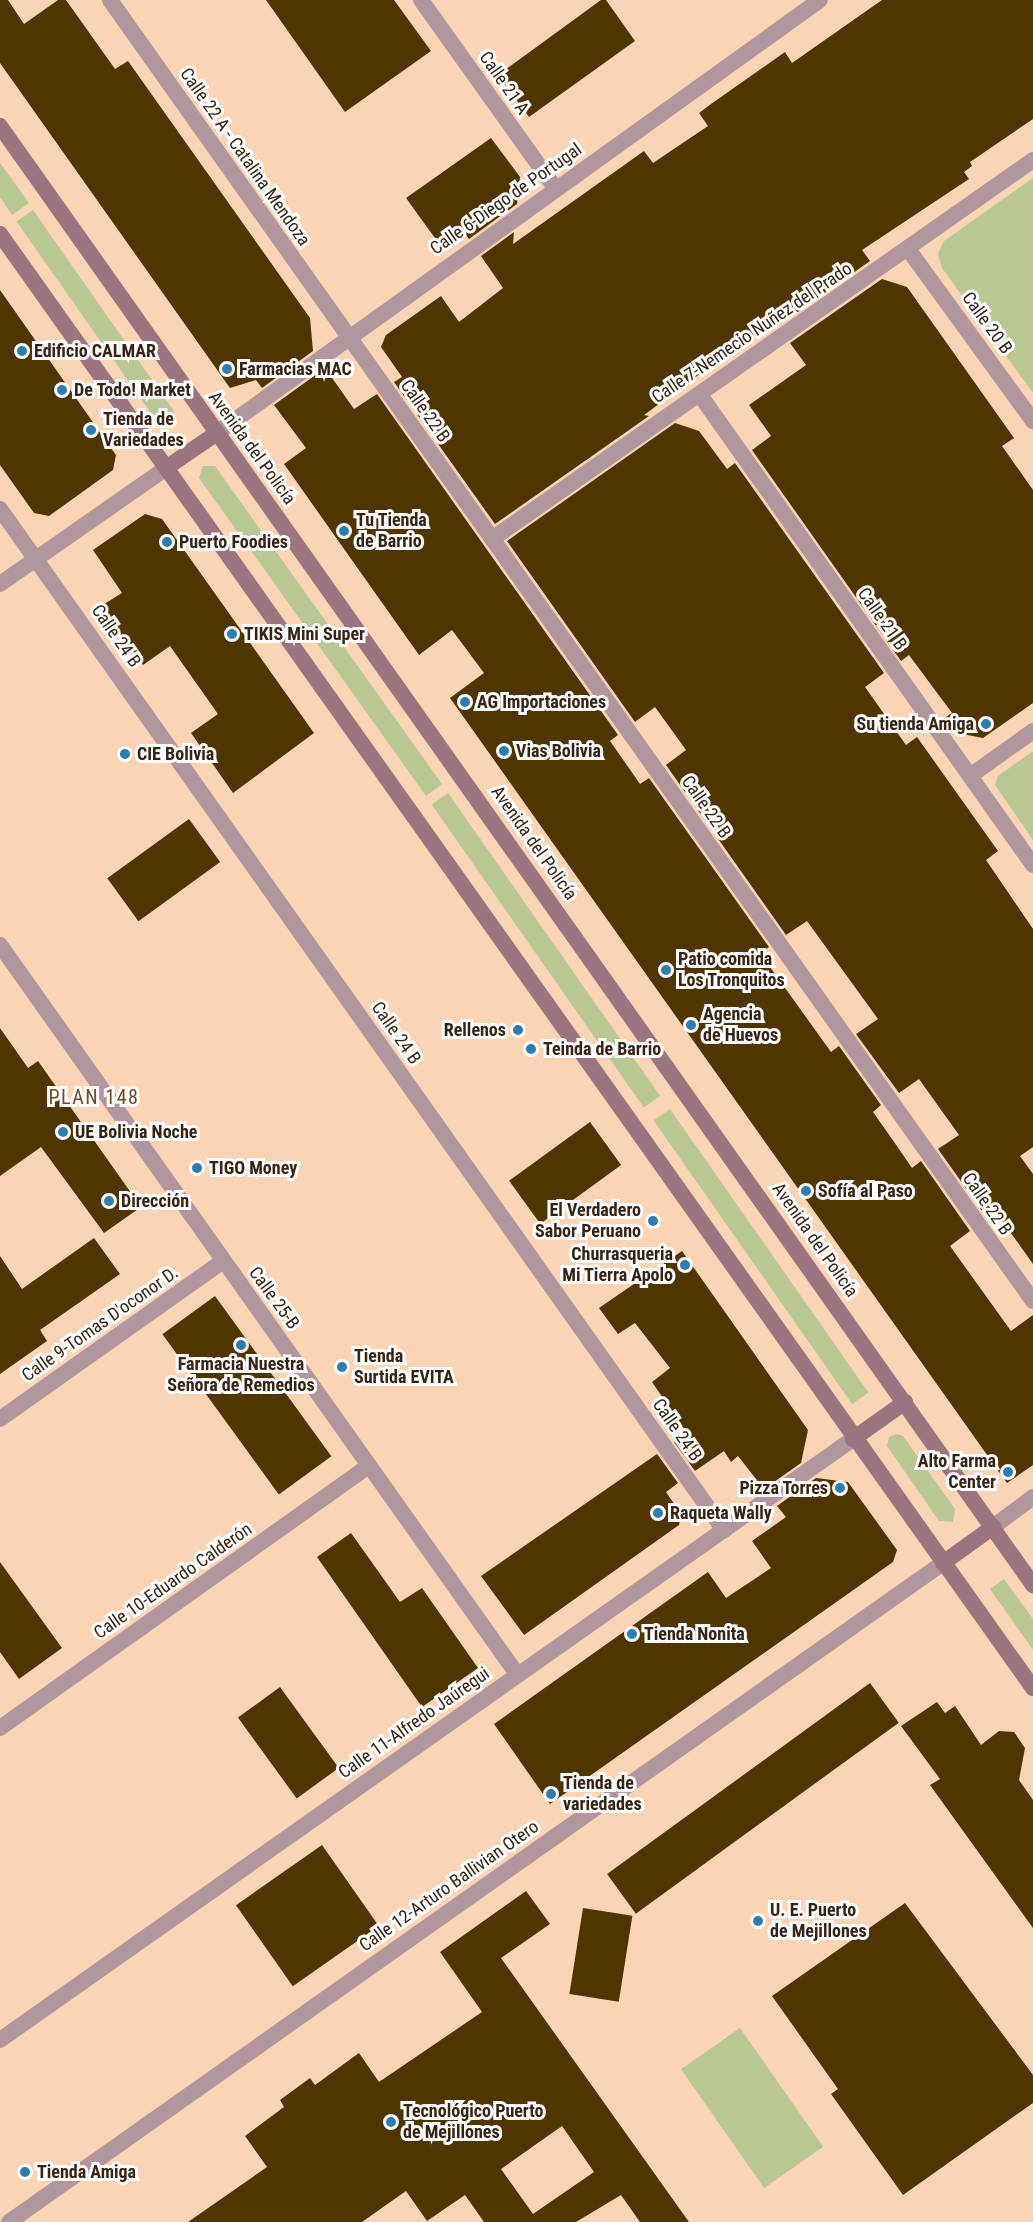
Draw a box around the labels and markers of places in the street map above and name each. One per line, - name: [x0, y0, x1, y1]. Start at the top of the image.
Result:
- place label: Edificio CALMAR: [34, 340, 156, 362]
- marker: Edificio CALMAR: [15, 344, 29, 358]
- place label: Farmacias MAC: [239, 358, 352, 380]
- marker: Farmacias MAC: [220, 362, 234, 376]
- place label: De Todo! Market: [74, 379, 191, 401]
- marker: De Todo! Market: [55, 383, 69, 397]
- place label: Tienda de Variedades: [103, 409, 184, 452]
- marker: Tienda de Variedades: [84, 423, 98, 437]
- place label: Tu Tienda de Barrio: [356, 510, 427, 552]
- marker: Tu Tienda de Barrio: [337, 524, 351, 538]
- place label: Puerto Foodies: [179, 531, 288, 553]
- marker: Puerto Foodies: [160, 535, 174, 549]
- place label: TIKIS Mini Super: [244, 623, 365, 645]
- marker: TIKIS Mini Super: [225, 627, 239, 641]
- place label: AG Importaciones: [477, 691, 606, 713]
- marker: AG Importaciones: [458, 695, 472, 709]
- place label: Su tienda Amiga: [856, 713, 974, 735]
- marker: Su tienda Amiga: [979, 717, 993, 731]
- place label: Vias Bolivia: [516, 740, 601, 762]
- place label: CIE Bolivia: [137, 743, 214, 765]
- marker: Vias Bolivia: [497, 744, 511, 758]
- marker: CIE Bolivia: [118, 747, 132, 761]
- place label: Patio comida Los Tronquitos: [678, 949, 785, 992]
- marker: Patio comida Los Tronquitos: [659, 963, 673, 977]
- place label: Agencia de Huevos: [703, 1004, 778, 1046]
- marker: Agencia de Huevos: [684, 1018, 698, 1032]
- place label: Rellenos: [444, 1019, 506, 1041]
- marker: Rellenos: [511, 1023, 525, 1037]
- place label: Teinda de Barrio: [543, 1038, 661, 1060]
- marker: Teinda de Barrio: [524, 1042, 538, 1056]
- place label: UE Bolivia Noche: [75, 1121, 197, 1143]
- marker: UE Bolivia Noche: [56, 1125, 70, 1139]
- place label: TIGO Money: [209, 1157, 297, 1179]
- marker: TIGO Money: [190, 1161, 204, 1175]
- place label: Sofía al Paso: [818, 1180, 913, 1202]
- marker: Sofía al Paso: [799, 1184, 813, 1198]
- place label: Dirección: [121, 1190, 189, 1212]
- marker: Dirección: [102, 1194, 116, 1208]
- place label: El Verdadero Sabor Peruano: [535, 1200, 641, 1242]
- marker: El Verdadero Sabor Peruano: [646, 1214, 660, 1228]
- place label: Churrasqueria Mi Tierra Apolo: [562, 1244, 673, 1286]
- marker: Churrasqueria Mi Tierra Apolo: [678, 1258, 692, 1272]
- marker: Farmacia Nuestra Señora de Remedios: [234, 1338, 248, 1352]
- place label: Tienda Surtida EVITA: [354, 1346, 454, 1388]
- place label: Farmacia Nuestra Señora de Remedios: [167, 1354, 315, 1396]
- marker: Tienda Surtida EVITA: [335, 1360, 349, 1374]
- place label: Alto Farma Center: [918, 1451, 996, 1494]
- marker: Alto Farma Center: [1001, 1465, 1015, 1479]
- place label: Pizza Torres: [739, 1477, 828, 1499]
- marker: Pizza Torres: [833, 1481, 847, 1495]
- place label: Raqueta Wally: [670, 1502, 772, 1524]
- marker: Raqueta Wally: [651, 1506, 665, 1520]
- place label: Tienda Nonita: [644, 1623, 745, 1645]
- marker: Tienda Nonita: [625, 1627, 639, 1641]
- place label: Tienda de variedades: [563, 1773, 642, 1816]
- marker: Tienda de variedades: [544, 1787, 558, 1801]
- place label: U. E. Puerto de Mejillones: [770, 1900, 867, 1942]
- marker: U. E. Puerto de Mejillones: [751, 1914, 765, 1928]
- place label: Tecnológico Puerto de Mejillones: [403, 2101, 543, 2144]
- marker: Tecnológico Puerto de Mejillones: [384, 2115, 398, 2129]
- place label: Tienda Amiga: [37, 2161, 136, 2183]
- marker: Tienda Amiga: [18, 2165, 32, 2179]

